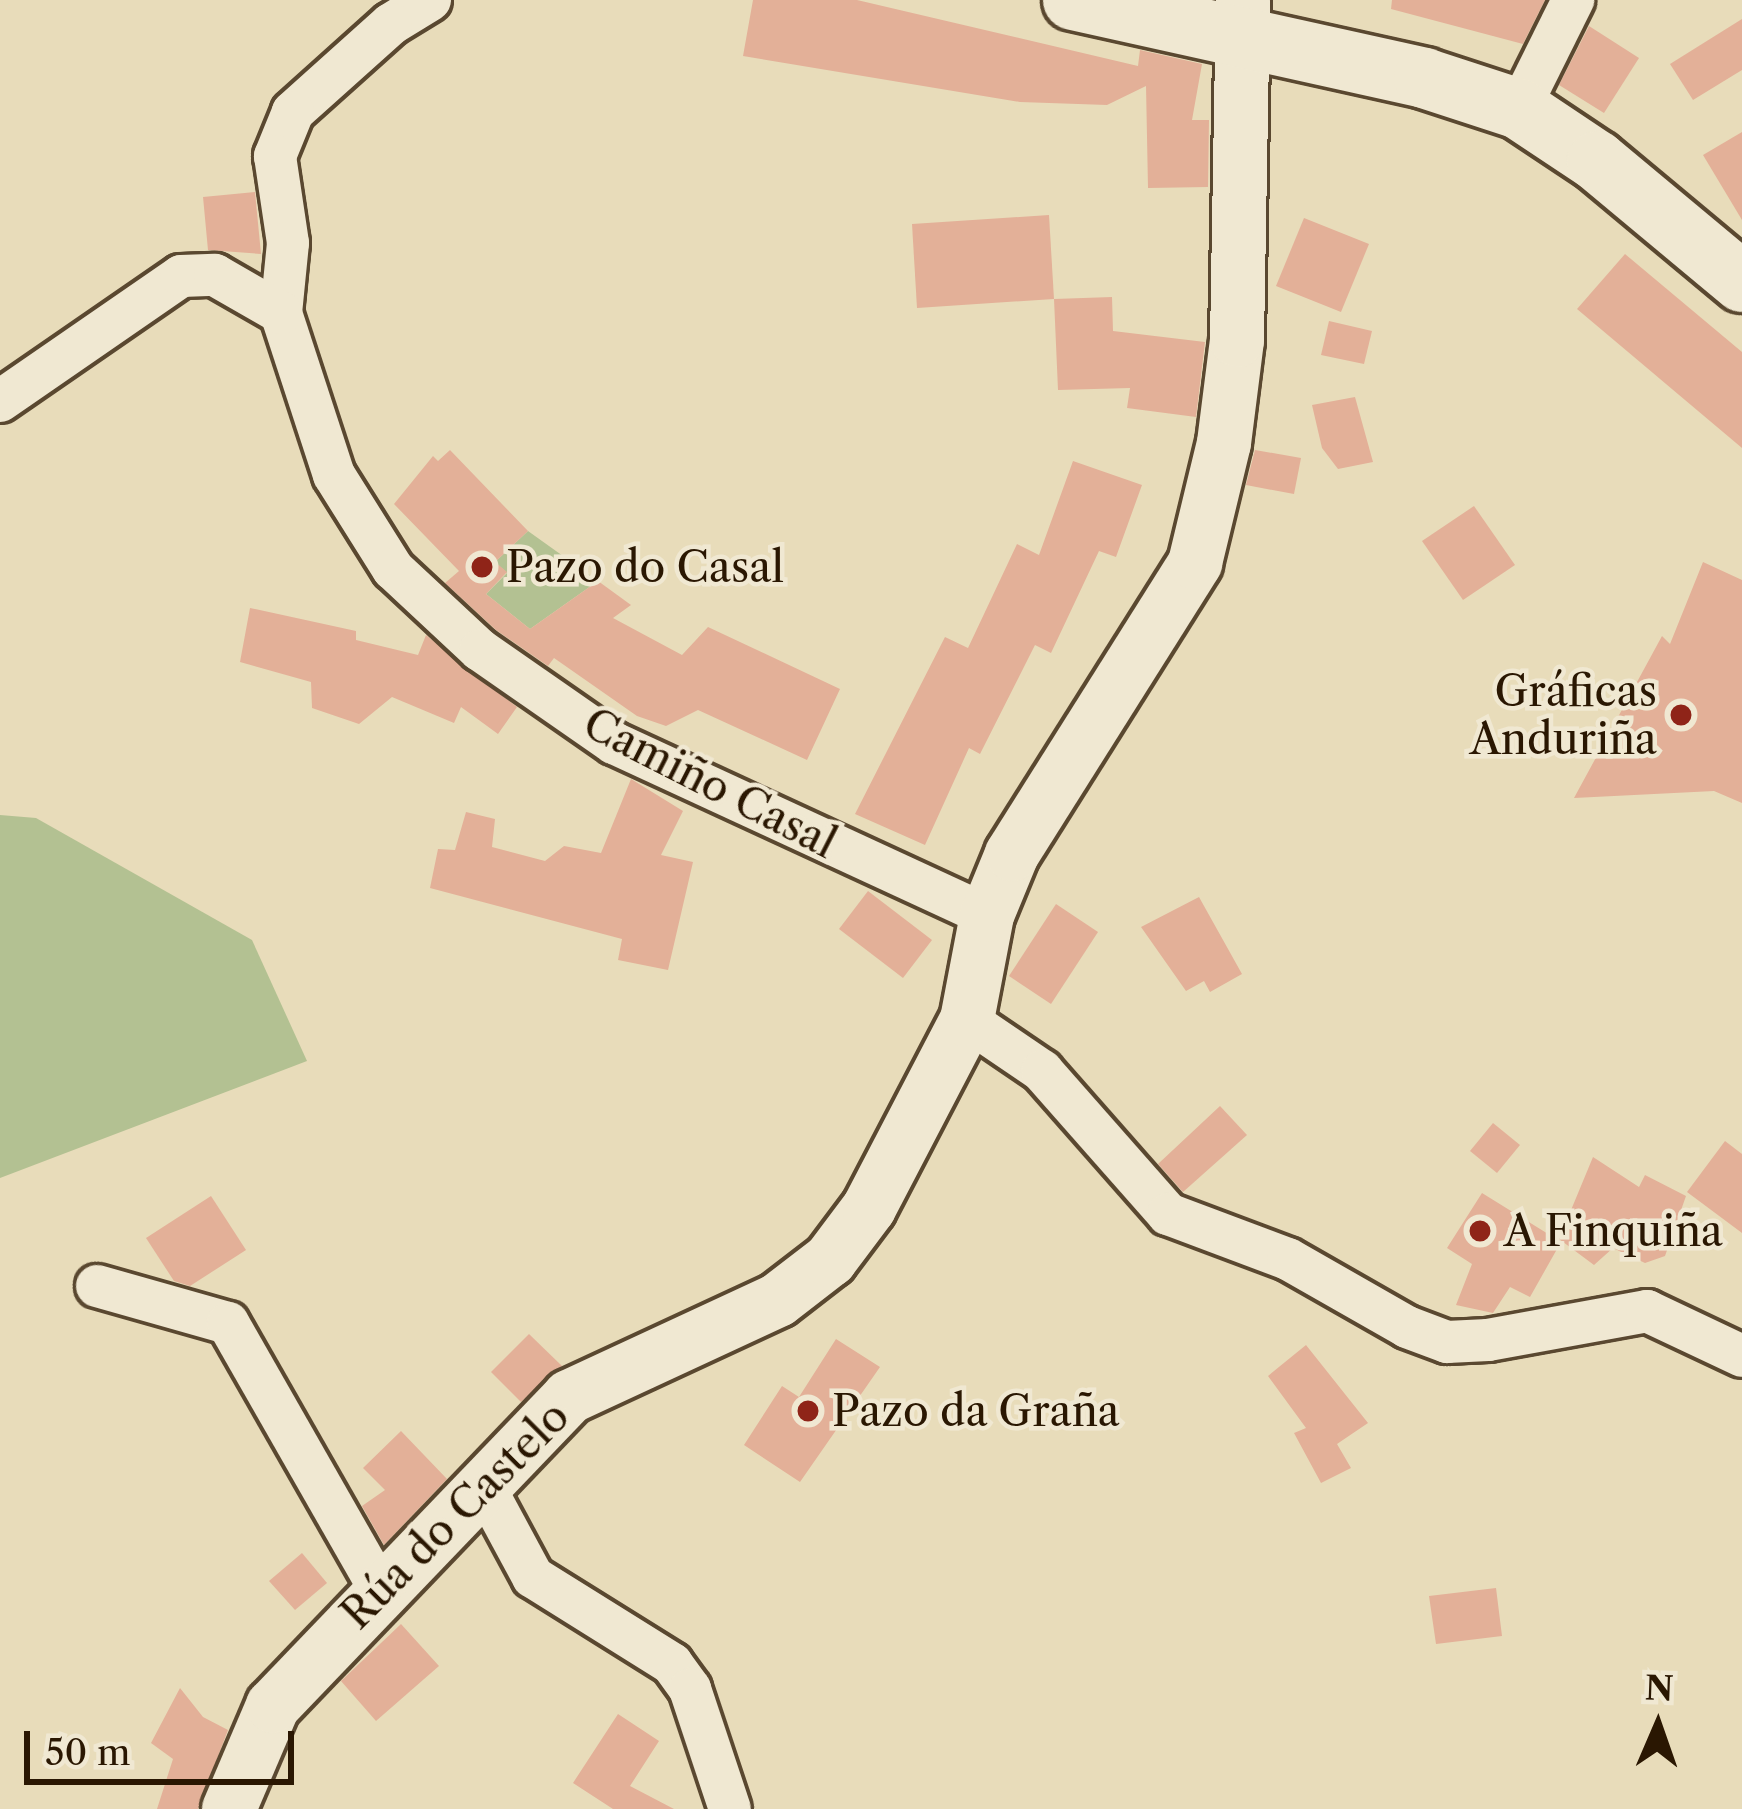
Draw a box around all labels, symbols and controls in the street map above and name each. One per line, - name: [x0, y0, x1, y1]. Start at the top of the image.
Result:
- place label: Pazo do Casal: [506, 542, 784, 592]
- marker: Pazo do Casal: [469, 554, 495, 580]
- place label: Gráficas Anduriña: [1470, 666, 1657, 764]
- street label: Camiño Casal: [575, 698, 845, 868]
- marker: Gráficas Anduriña: [1668, 702, 1694, 728]
- place label: A Finquiña: [1504, 1206, 1725, 1256]
- marker: A Finquiña: [1467, 1218, 1493, 1244]
- place label: Pazo da Graña: [832, 1386, 1120, 1436]
- street label: Rúa do Castelo: [331, 1391, 579, 1639]
- marker: Pazo da Graña: [795, 1398, 821, 1424]
- north arrow: [1598, 1665, 1718, 1785]
- text: N: [1644, 1668, 1674, 1710]
- scale bar: [30, 1707, 300, 1781]
- text: 50 m: [45, 1730, 130, 1774]

